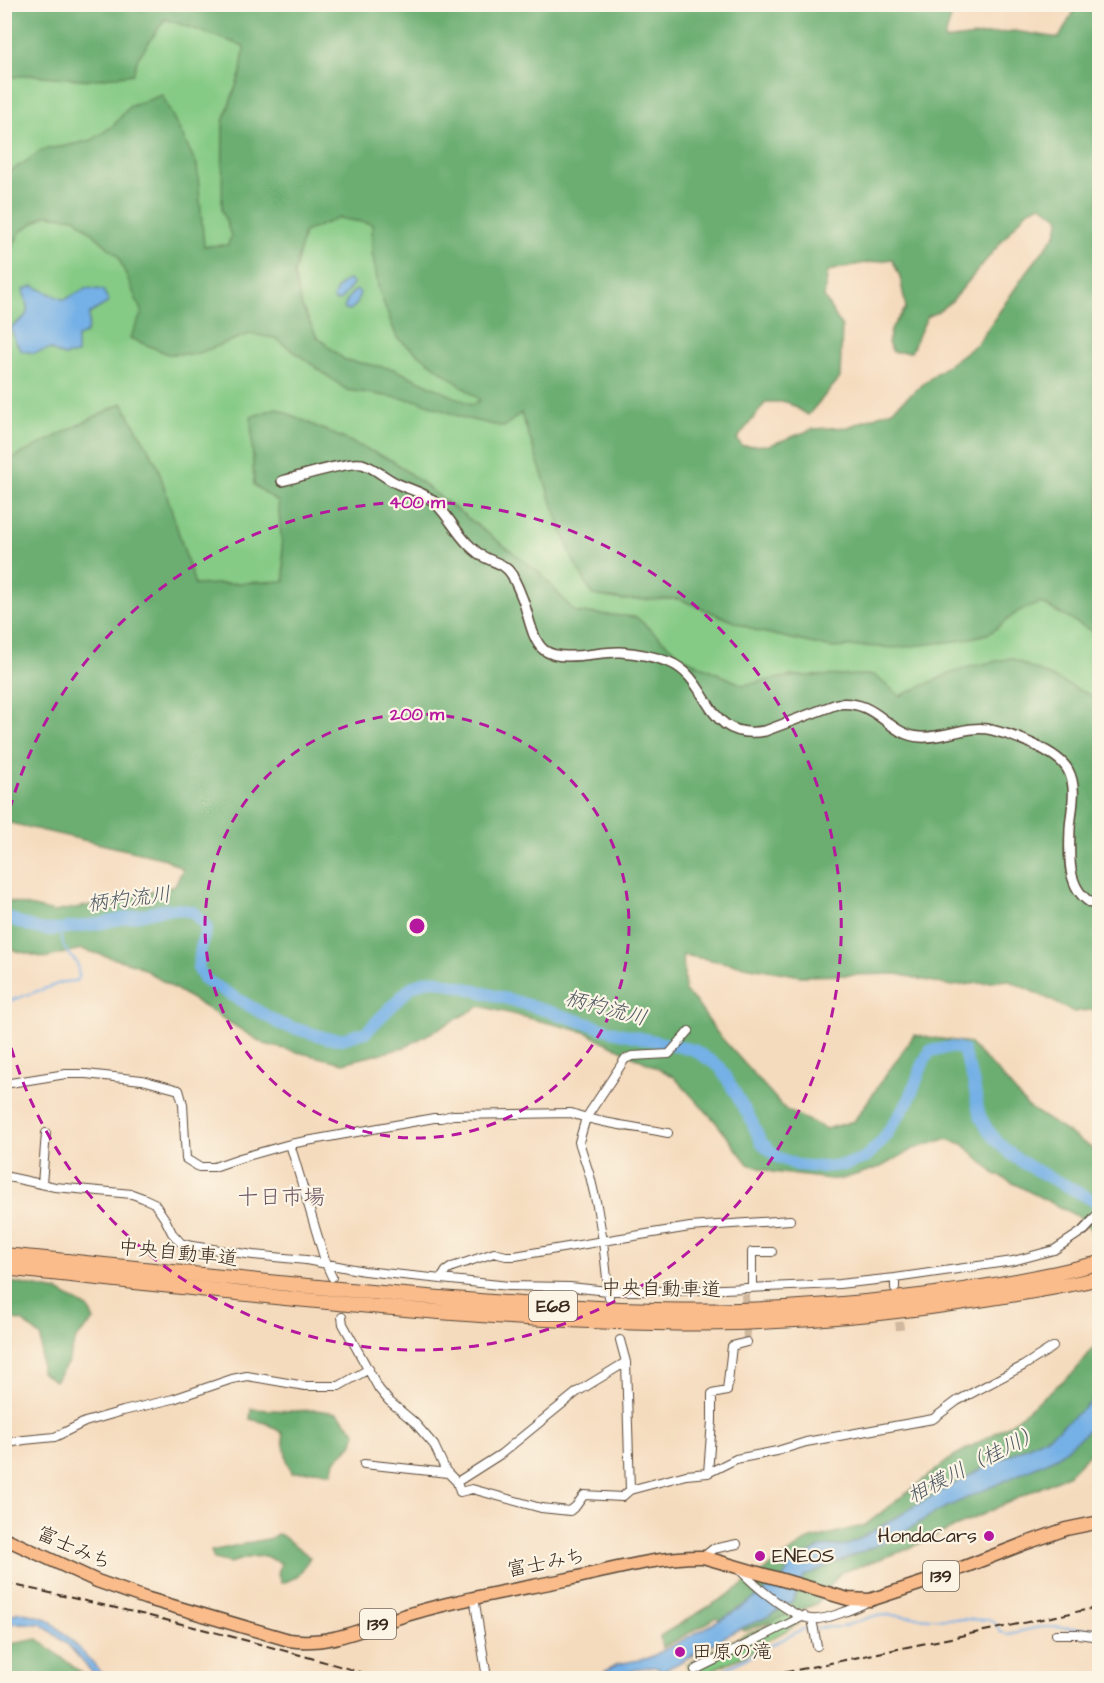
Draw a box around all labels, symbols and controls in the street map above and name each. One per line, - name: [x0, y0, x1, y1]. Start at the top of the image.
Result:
- text: 400 m: [389, 490, 446, 515]
- text: 200 m: [389, 702, 445, 727]
- water label: 柄杓流川: [86, 879, 172, 919]
- centre of rings: [407, 916, 427, 936]
- water label: 柄杓流川: [562, 983, 650, 1033]
- district label: 十日市場: [237, 1182, 325, 1213]
- street label: 中央自動車道: [117, 1233, 239, 1273]
- street label: 中央自動車道: [601, 1274, 721, 1304]
- road number: E68: [529, 1291, 577, 1321]
- water label: 相模川（桂川）: [902, 1418, 1046, 1510]
- street label: 富士みち: [32, 1519, 116, 1577]
- place label: HondaCars: [878, 1522, 977, 1550]
- marker: HondaCars: [982, 1529, 996, 1543]
- street label: 富士みち: [504, 1542, 588, 1584]
- place label: ENEOS: [772, 1542, 835, 1570]
- marker: ENEOS: [753, 1549, 767, 1563]
- road number: 139: [923, 1561, 959, 1591]
- road number: 139: [360, 1609, 396, 1639]
- place label: 田原の滝: [692, 1638, 772, 1666]
- marker: 田原の滝: [673, 1645, 687, 1659]

